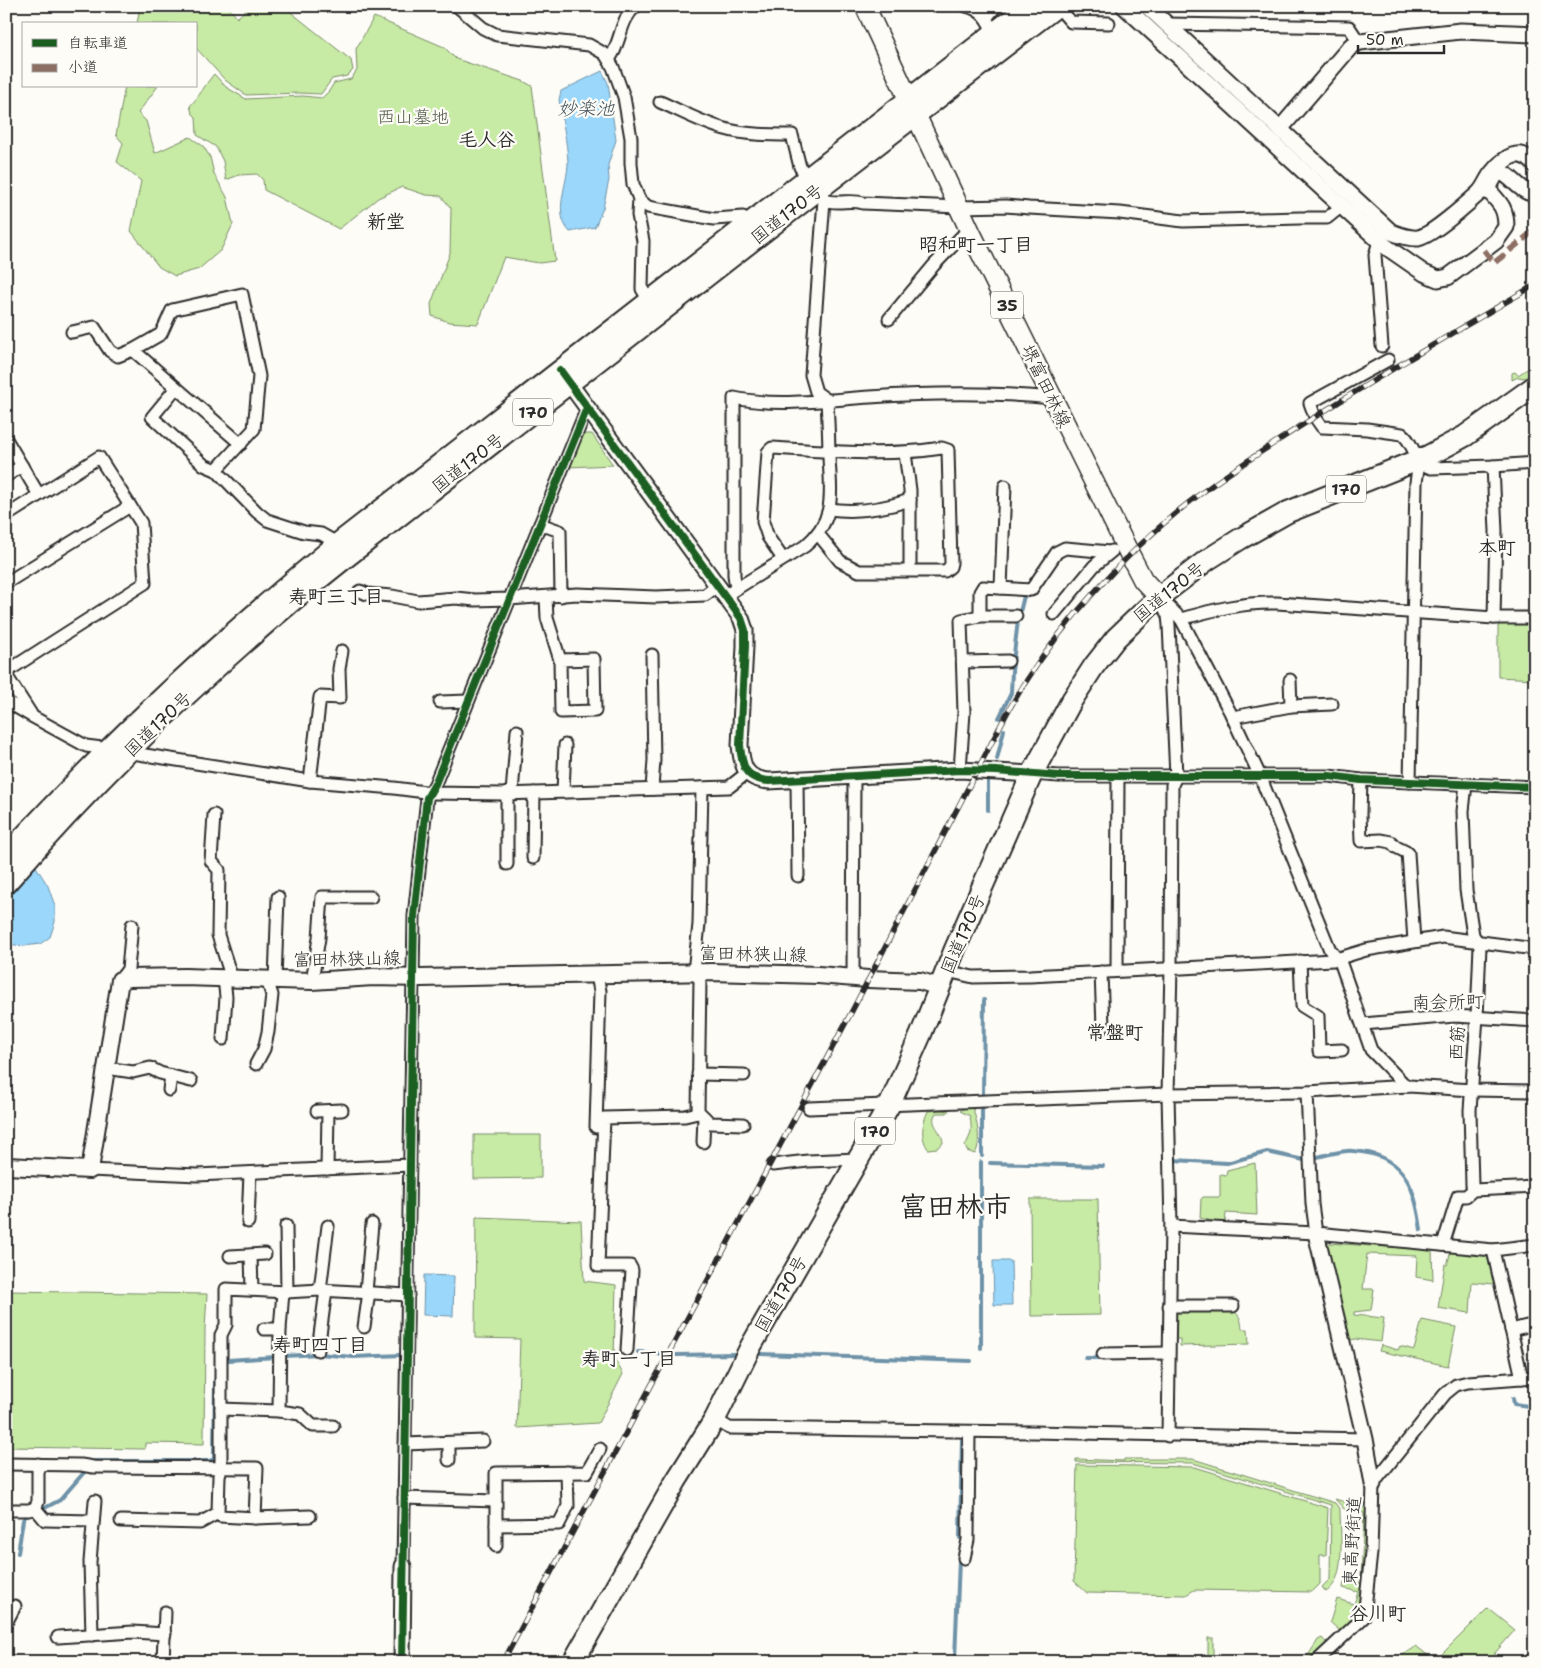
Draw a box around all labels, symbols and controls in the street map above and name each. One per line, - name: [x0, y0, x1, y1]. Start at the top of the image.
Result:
- legend: [22, 22, 198, 88]
- scale bar: [1358, 22, 1445, 54]
- text: 50 m: [1366, 30, 1404, 50]
- text: 自転車道: [68, 33, 128, 53]
- text: 小道: [68, 57, 98, 77]
- water label: 妙楽池: [557, 96, 615, 121]
- park label: 西山墓地: [377, 105, 449, 129]
- district label: 毛人谷: [458, 127, 516, 152]
- street label: 国道170号: [746, 178, 828, 250]
- district label: 新堂: [367, 209, 405, 234]
- district label: 昭和町一丁目: [919, 232, 1033, 257]
- road number: 35: [991, 292, 1023, 318]
- street label: 堺富田林線: [1015, 340, 1077, 432]
- road number: 170: [513, 398, 553, 426]
- street label: 国道170号: [427, 427, 509, 499]
- road number: 170: [1326, 476, 1366, 502]
- district label: 本町: [1478, 535, 1516, 560]
- street label: 国道170号: [1128, 556, 1210, 628]
- district label: 寿町三丁目: [288, 584, 384, 609]
- street label: 国道170号: [119, 686, 197, 762]
- street label: 国道170号: [935, 890, 991, 978]
- street label: 富田林狭山線: [699, 941, 807, 967]
- street label: 富田林狭山線: [293, 946, 401, 972]
- street label: 南会所町: [1412, 989, 1484, 1015]
- district label: 常盤町: [1086, 1020, 1144, 1045]
- street label: 西筋: [1444, 1024, 1470, 1062]
- road number: 170: [855, 1118, 895, 1144]
- district label: 富田林市: [899, 1187, 1011, 1225]
- street label: 国道170号: [749, 1251, 813, 1337]
- district label: 寿町四丁目: [272, 1332, 368, 1357]
- district label: 寿町一丁目: [581, 1346, 677, 1371]
- street label: 東高野街道: [1338, 1495, 1366, 1587]
- district label: 谷川町: [1349, 1601, 1407, 1626]

